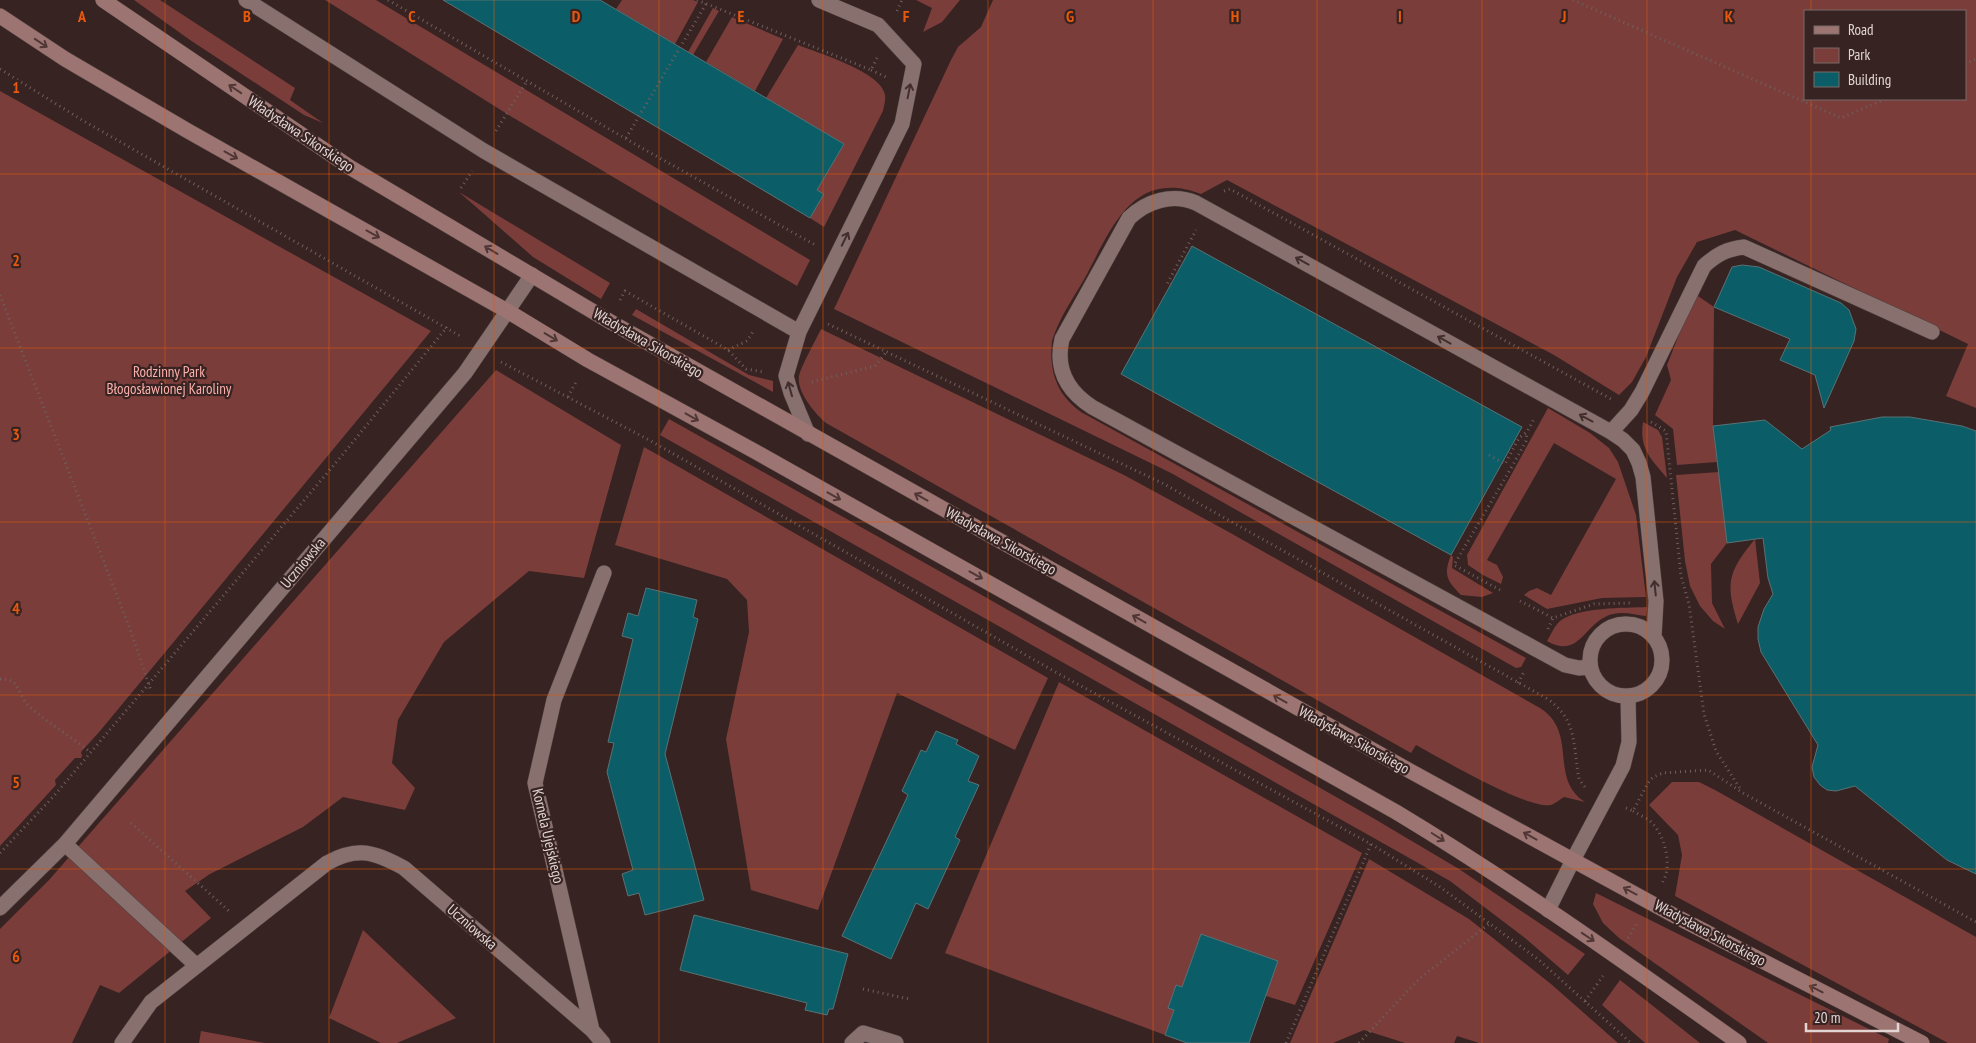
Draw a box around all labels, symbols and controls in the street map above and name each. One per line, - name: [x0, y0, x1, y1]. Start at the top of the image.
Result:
- text: A: [77, 6, 87, 26]
- text: B: [243, 6, 251, 26]
- text: C: [408, 6, 416, 26]
- text: D: [572, 6, 581, 26]
- text: E: [738, 6, 745, 26]
- text: F: [903, 6, 910, 26]
- text: G: [1066, 6, 1074, 26]
- text: H: [1231, 6, 1239, 26]
- text: I: [1398, 6, 1402, 26]
- text: J: [1561, 6, 1566, 26]
- text: K: [1725, 6, 1734, 26]
- legend: [1804, 10, 1966, 100]
- text: Road: [1848, 20, 1874, 39]
- one-way arrow: [33, 38, 47, 48]
- text: Park: [1848, 45, 1870, 64]
- text: Building: [1848, 70, 1891, 89]
- text: 1: [12, 77, 20, 97]
- one-way arrow: [904, 83, 914, 99]
- one-way arrow: [228, 84, 242, 94]
- street label: Władysława Sikorskiego: [245, 91, 358, 176]
- one-way arrow: [223, 150, 238, 160]
- one-way arrow: [365, 229, 380, 239]
- one-way arrow: [840, 232, 850, 247]
- one-way arrow: [484, 245, 498, 255]
- text: 2: [12, 250, 20, 270]
- one-way arrow: [1295, 256, 1309, 266]
- street label: Władysława Sikorskiego: [590, 303, 706, 382]
- one-way arrow: [543, 332, 557, 342]
- one-way arrow: [1436, 335, 1451, 345]
- park label: Rodzinny Park Błogosławionej Karoliny: [106, 362, 232, 398]
- one-way arrow: [784, 381, 794, 397]
- one-way arrow: [684, 413, 699, 422]
- one-way arrow: [1579, 413, 1594, 422]
- text: 3: [12, 424, 20, 444]
- one-way arrow: [827, 491, 841, 501]
- one-way arrow: [914, 491, 928, 501]
- street label: Władysława Sikorskiego: [943, 502, 1060, 579]
- street label: Uczniowska: [276, 533, 329, 592]
- one-way arrow: [968, 571, 982, 581]
- one-way arrow: [1650, 580, 1660, 596]
- text: 4: [12, 598, 20, 618]
- one-way arrow: [1131, 614, 1146, 624]
- one-way arrow: [1274, 693, 1288, 703]
- street label: Władysława Sikorskiego: [1296, 701, 1413, 778]
- text: 5: [12, 772, 20, 792]
- street label: Kornela Ujejskiego: [528, 787, 569, 885]
- one-way arrow: [1523, 831, 1537, 841]
- one-way arrow: [1430, 832, 1444, 842]
- one-way arrow: [1622, 886, 1637, 896]
- street label: Władysława Sikorskiego: [1651, 895, 1769, 970]
- street label: Uczniowska: [443, 900, 501, 954]
- one-way arrow: [1581, 932, 1595, 942]
- text: 6: [12, 946, 20, 966]
- one-way arrow: [1809, 984, 1824, 993]
- scale bar: [1806, 1000, 1898, 1032]
- text: 20 m: [1814, 1008, 1840, 1027]

